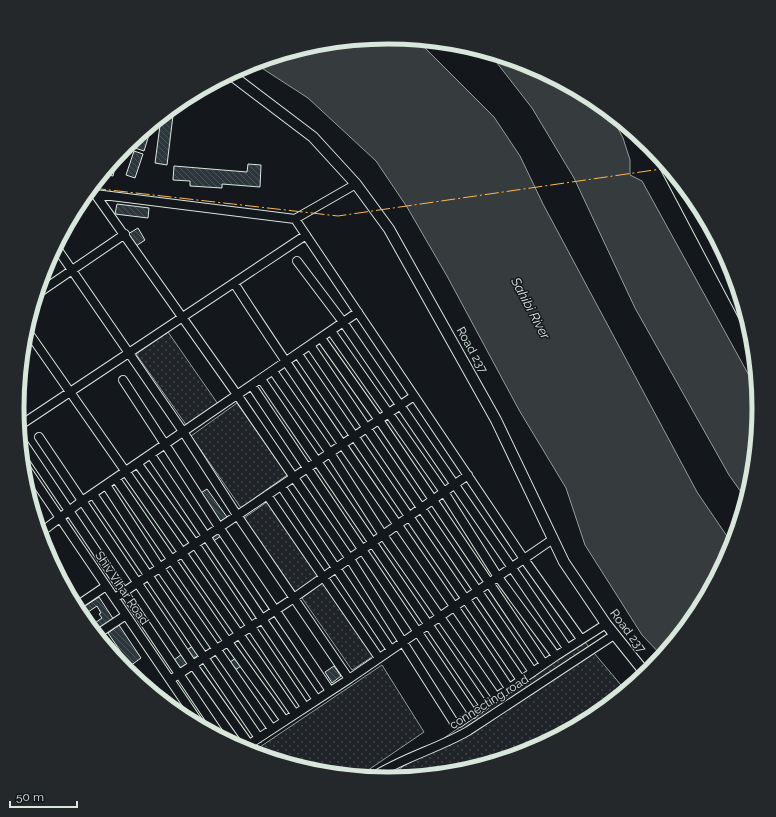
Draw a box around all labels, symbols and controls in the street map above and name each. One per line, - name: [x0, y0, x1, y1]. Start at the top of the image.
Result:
- water label: Sahibi River: [508, 274, 553, 342]
- street label: Road 237: [454, 324, 491, 376]
- street label: Shiv Vihar Road: [92, 549, 152, 627]
- street label: Road 237: [607, 606, 649, 656]
- street label: connecting road: [447, 672, 531, 732]
- scale bar: [10, 783, 77, 809]
- text: 50 m: [16, 790, 44, 804]

